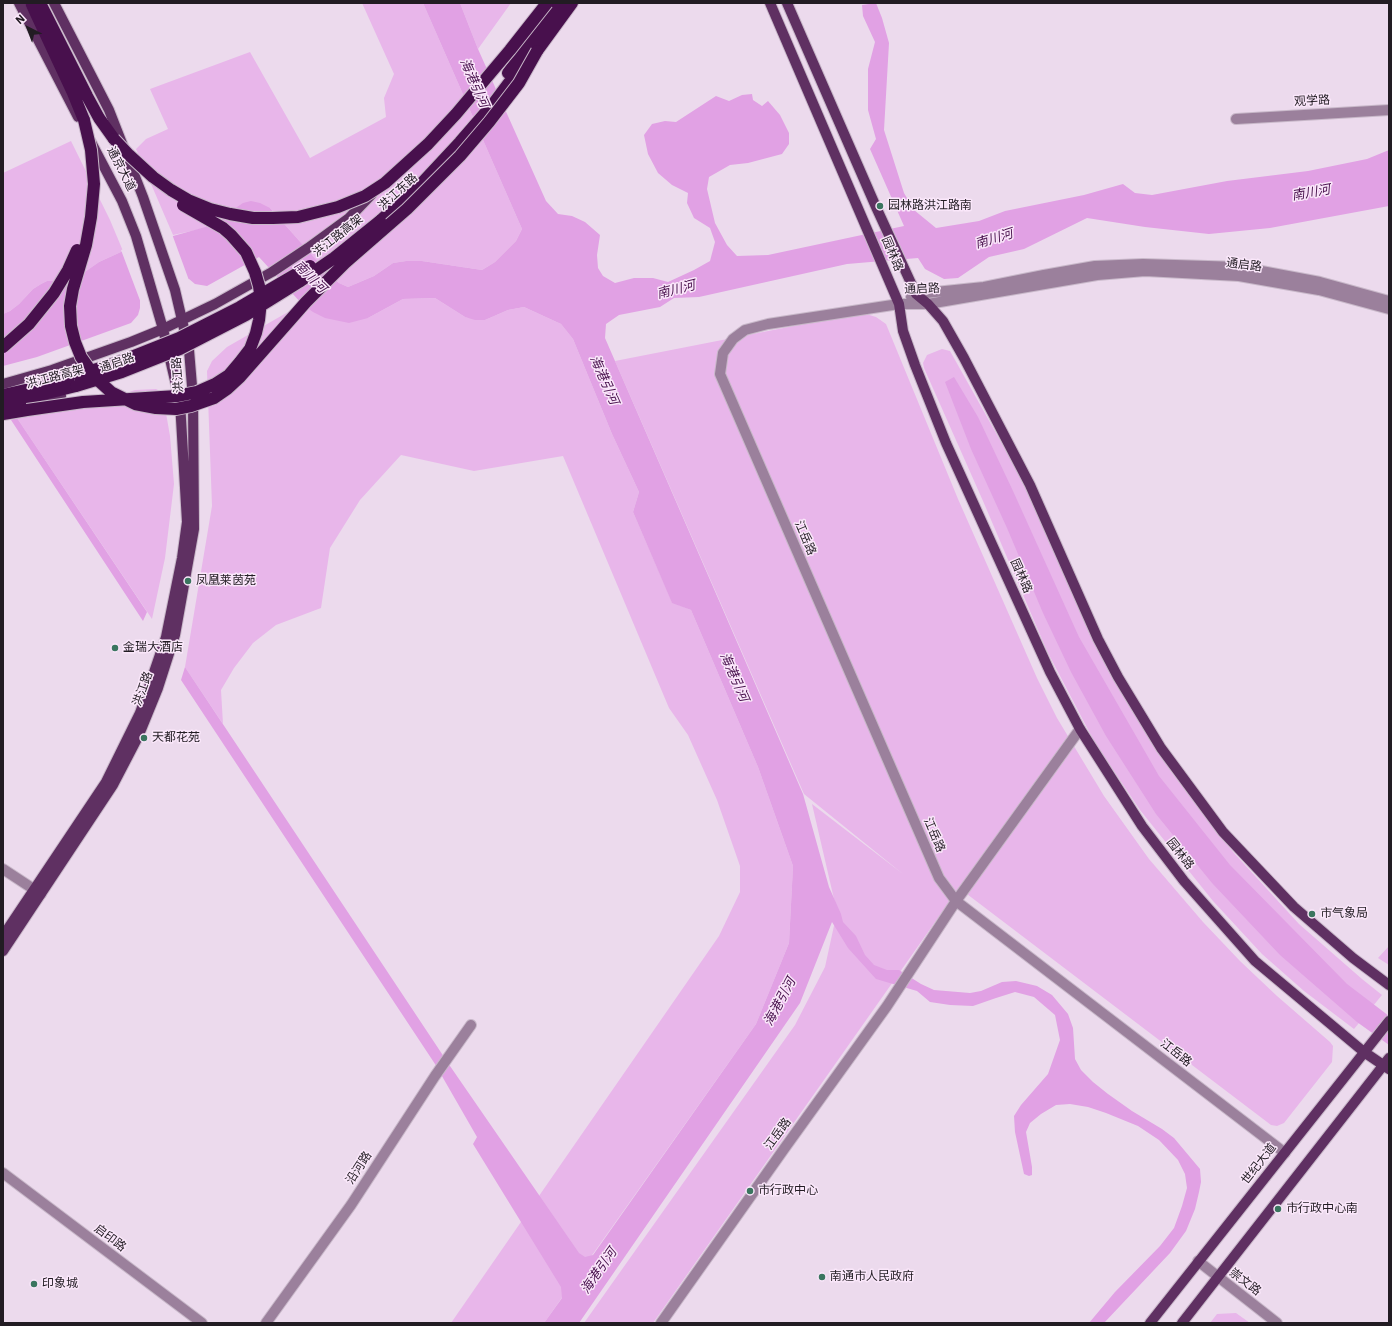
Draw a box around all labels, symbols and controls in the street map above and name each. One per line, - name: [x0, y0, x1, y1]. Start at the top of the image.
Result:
- north arrow: [8, 8, 48, 48]
- text: N: [12, 11, 28, 27]
- water label: 海港引河: [456, 56, 492, 110]
- street label: 观学路: [1294, 93, 1330, 109]
- street label: 通京大道: [104, 144, 138, 194]
- street label: 洪江东路: [375, 171, 421, 213]
- water label: 南川河: [1290, 182, 1332, 204]
- place label: 园林路洪江路南: [888, 199, 972, 213]
- marker: 园林路洪江路南: [875, 201, 885, 211]
- street label: 洪江路高架: [310, 212, 366, 260]
- water label: 南川河: [973, 226, 1015, 252]
- street label: 园林路: [878, 235, 906, 273]
- street label: 通启路: [1225, 256, 1263, 274]
- water label: 南川河: [291, 258, 329, 296]
- water label: 南川河: [655, 278, 697, 302]
- street label: 通启路: [904, 281, 940, 297]
- street label: 通启路: [98, 350, 136, 376]
- water label: 海港引河: [586, 353, 622, 407]
- street label: 洪江路: [170, 357, 186, 393]
- street label: 洪江路高架: [24, 362, 86, 392]
- street label: 江岳路: [791, 519, 819, 557]
- street label: 园林路: [1007, 557, 1035, 595]
- place label: 凤凰莱茵苑: [196, 574, 256, 588]
- marker: 凤凰莱茵苑: [183, 576, 193, 586]
- place label: 金瑞大酒店: [123, 641, 183, 655]
- marker: 金瑞大酒店: [110, 643, 120, 653]
- water label: 海港引河: [716, 650, 752, 704]
- street label: 洪江路: [130, 670, 156, 708]
- place label: 天都花苑: [152, 731, 200, 745]
- marker: 天都花苑: [139, 733, 149, 743]
- street label: 江岳路: [920, 816, 948, 854]
- street label: 园林路: [1163, 835, 1197, 873]
- place label: 市气象局: [1320, 907, 1368, 921]
- marker: 市气象局: [1307, 909, 1317, 919]
- water label: 海港引河: [761, 975, 799, 1029]
- street label: 江岳路: [1157, 1036, 1195, 1070]
- street label: 江岳路: [762, 1115, 794, 1153]
- street label: 世纪大道: [1239, 1141, 1279, 1187]
- street label: 沿河路: [343, 1149, 375, 1187]
- place label: 市行政中心: [758, 1184, 818, 1198]
- marker: 市行政中心: [745, 1186, 755, 1196]
- place label: 市行政中心南: [1286, 1202, 1358, 1216]
- marker: 市行政中心南: [1273, 1204, 1283, 1214]
- street label: 启印路: [91, 1221, 129, 1255]
- water label: 海港引河: [578, 1245, 620, 1297]
- street label: 崇文路: [1226, 1265, 1264, 1299]
- place label: 南通市人民政府: [830, 1270, 914, 1284]
- marker: 南通市人民政府: [817, 1272, 827, 1282]
- place label: 印象城: [42, 1277, 78, 1291]
- marker: 印象城: [29, 1279, 39, 1289]

